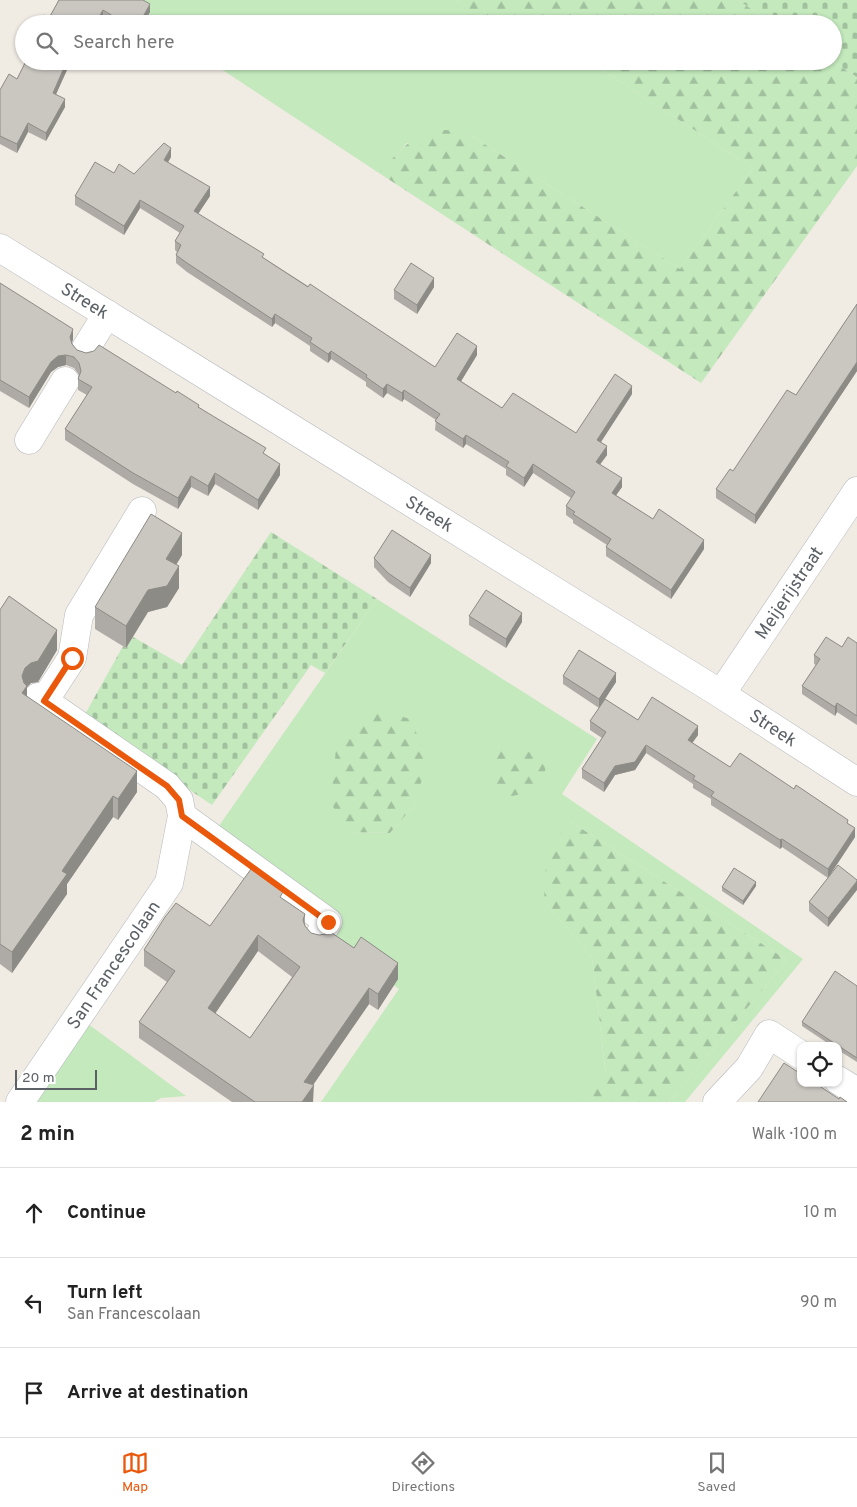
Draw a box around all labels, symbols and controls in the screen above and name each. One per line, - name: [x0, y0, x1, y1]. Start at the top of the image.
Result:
- search box: [15, 15, 842, 70]
- icon: search: [33, 29, 61, 57]
- text: Search here: [73, 31, 175, 55]
- street label: Streek: [56, 278, 113, 325]
- street label: Streek: [400, 491, 457, 539]
- street label: Meijerijstraat: [751, 543, 829, 644]
- route start: [61, 647, 84, 670]
- street label: Streek: [744, 705, 801, 753]
- street label: San Francescolaan: [63, 897, 167, 1034]
- route end: [317, 911, 340, 934]
- map controls: [797, 1042, 842, 1087]
- button: locate: [797, 1042, 842, 1087]
- scale bar: [15, 1067, 98, 1090]
- text: 20 m: [22, 1070, 55, 1087]
- text: 2 min: [20, 1121, 75, 1148]
- text: Walk · 100 m: [752, 1125, 837, 1145]
- icon: ahead: [20, 1199, 48, 1227]
- text: Continue: [67, 1201, 146, 1225]
- text: 10 m: [803, 1203, 837, 1223]
- text: Turn left: [67, 1281, 143, 1305]
- icon: left: [20, 1289, 48, 1317]
- text: 90 m: [800, 1293, 837, 1313]
- text: San Francescolaan: [67, 1305, 201, 1325]
- icon: arrive: [20, 1379, 48, 1407]
- text: Arrive at destination: [67, 1381, 248, 1405]
- tab: Map: [121, 1449, 149, 1496]
- tab: Directions: [391, 1449, 455, 1496]
- tab: Saved: [697, 1449, 736, 1496]

